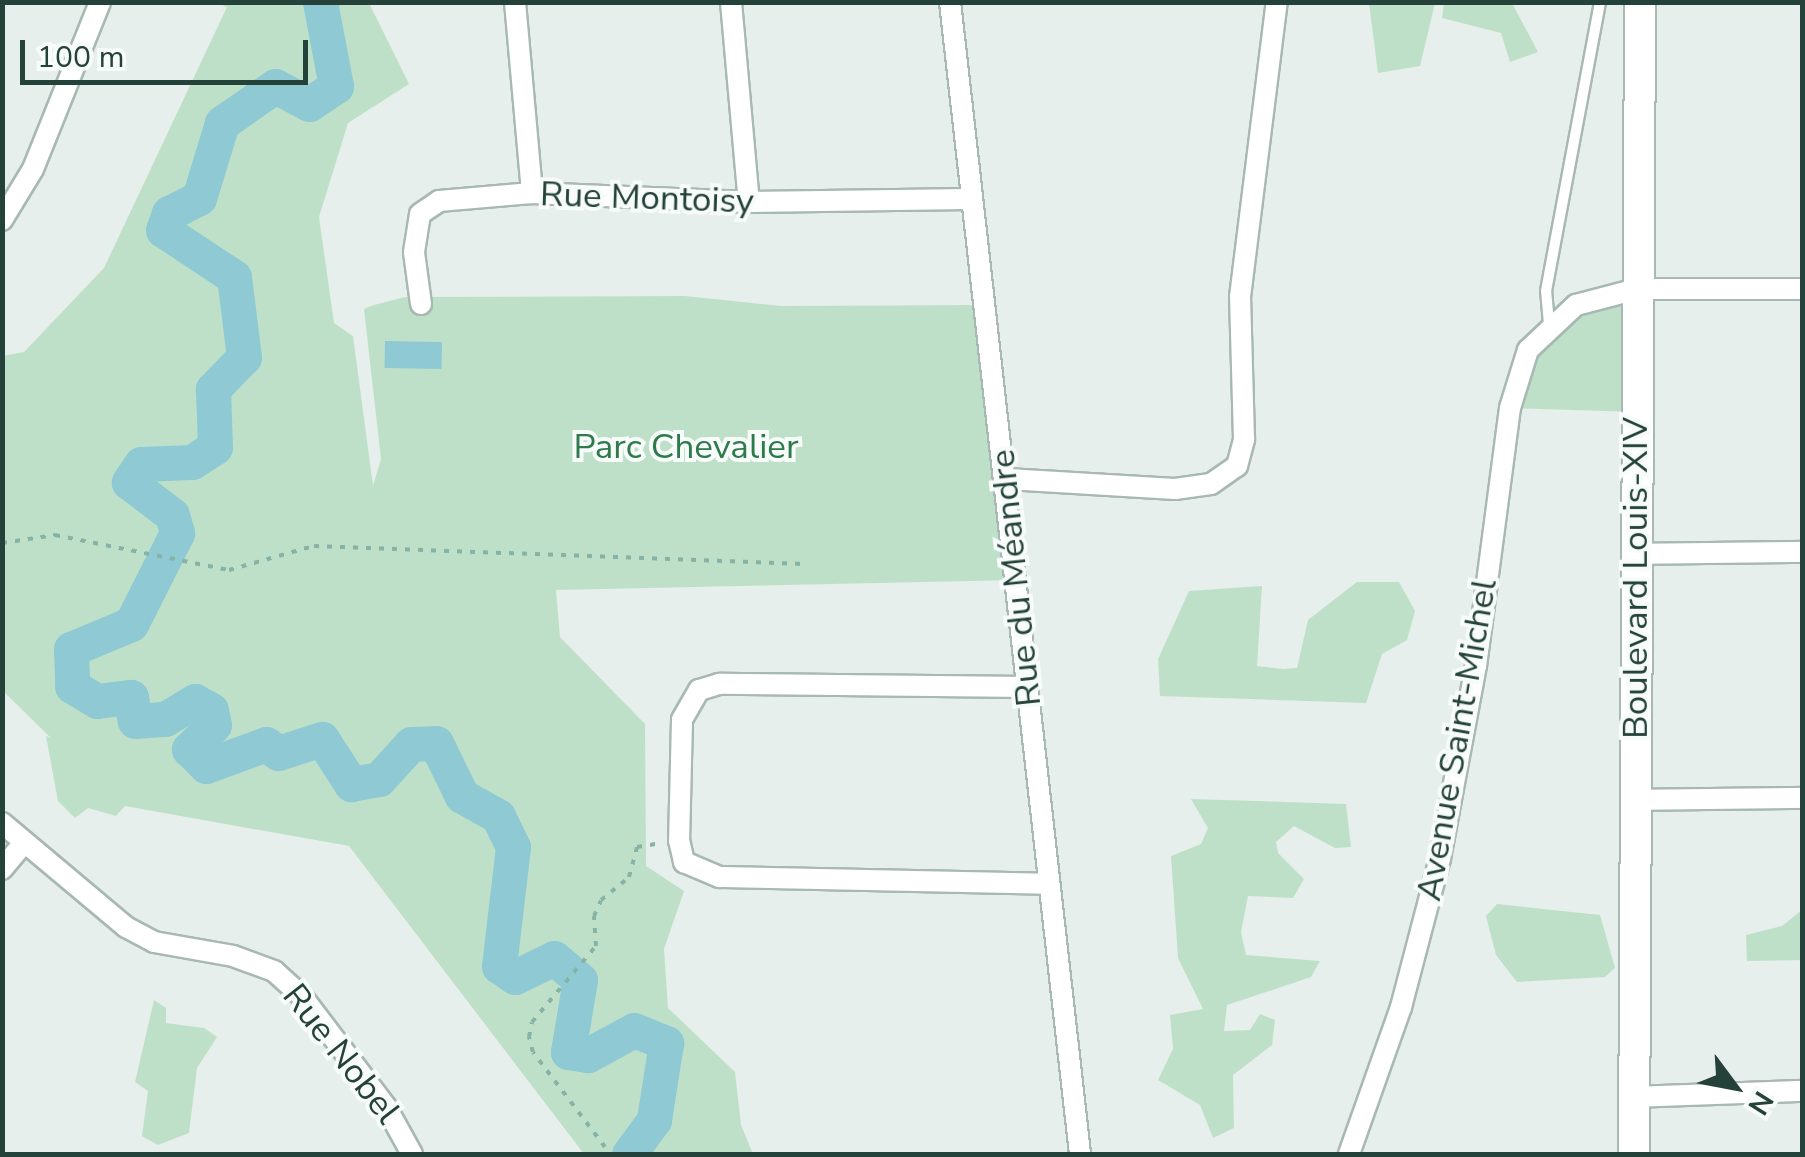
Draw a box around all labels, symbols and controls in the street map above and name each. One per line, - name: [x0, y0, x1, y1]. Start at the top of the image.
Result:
- scale bar: [25, 20, 312, 82]
- text: 100 m: [37, 37, 124, 78]
- street label: Rue Montoisy: [539, 173, 755, 223]
- street label: Boulevard Louis-XIV: [1615, 417, 1657, 739]
- park label: Parc Chevalier: [573, 426, 799, 468]
- street label: Rue du Méandre: [982, 448, 1050, 708]
- street label: Avenue Saint-Michel: [1408, 576, 1506, 904]
- street label: Rue Nobel: [274, 976, 408, 1132]
- north arrow: [1685, 1037, 1785, 1137]
- text: N: [1739, 1084, 1782, 1122]

